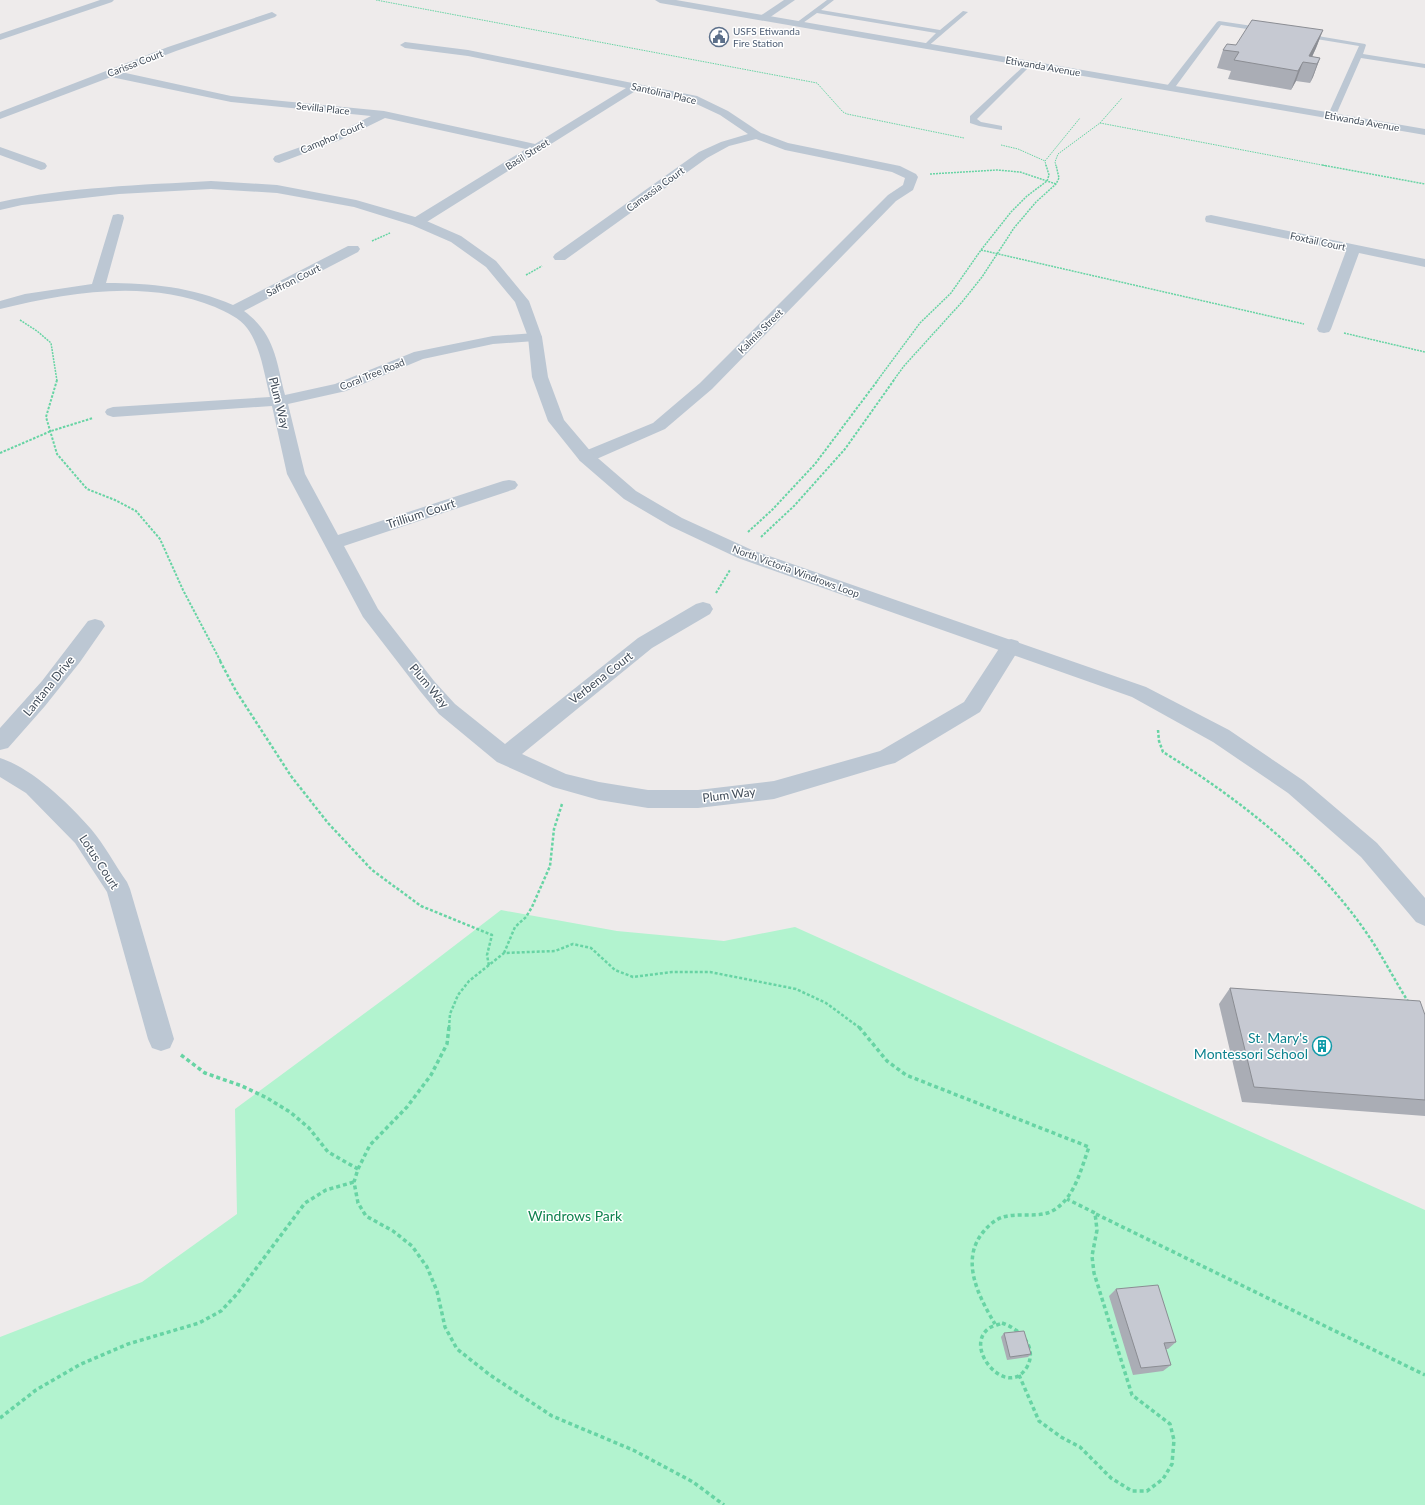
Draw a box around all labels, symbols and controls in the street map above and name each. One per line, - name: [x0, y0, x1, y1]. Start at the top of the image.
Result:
- place label: USFS Etiwanda Fire Station: [733, 25, 800, 49]
- public building icon: USFS Etiwanda Fire Station: [708, 26, 730, 48]
- street label: Carissa Court: [105, 47, 165, 79]
- street label: Etiwanda Avenue: [1005, 53, 1081, 79]
- street label: Santolina Place: [630, 80, 698, 106]
- street label: Sevilla Place: [296, 99, 350, 117]
- street label: Etiwanda Avenue: [1324, 108, 1400, 134]
- street label: Camphor Court: [298, 118, 366, 156]
- street label: Basil Street: [503, 136, 551, 172]
- street label: Camassia Court: [624, 164, 687, 214]
- street label: Foxtail Court: [1289, 229, 1347, 253]
- street label: Saffron Court: [264, 261, 322, 299]
- street label: Kalmia Street: [735, 306, 785, 356]
- street label: Coral Tree Road: [338, 356, 406, 392]
- street label: Plum Way: [266, 375, 293, 431]
- street label: Trillium Court: [385, 495, 458, 532]
- street label: North Victoria Windrows Loop: [731, 542, 861, 600]
- street label: Verbena Court: [566, 648, 636, 707]
- street label: Lantana Drive: [20, 652, 78, 719]
- street label: Plum Way: [407, 660, 453, 712]
- street label: Plum Way: [702, 784, 757, 805]
- street label: Lotus Court: [76, 832, 123, 892]
- place label: St. Mary's Montessori School: [1194, 1029, 1308, 1062]
- building icon: St. Mary's Montessori School: [1311, 1035, 1333, 1057]
- park label: Windrows Park: [528, 1207, 623, 1224]

